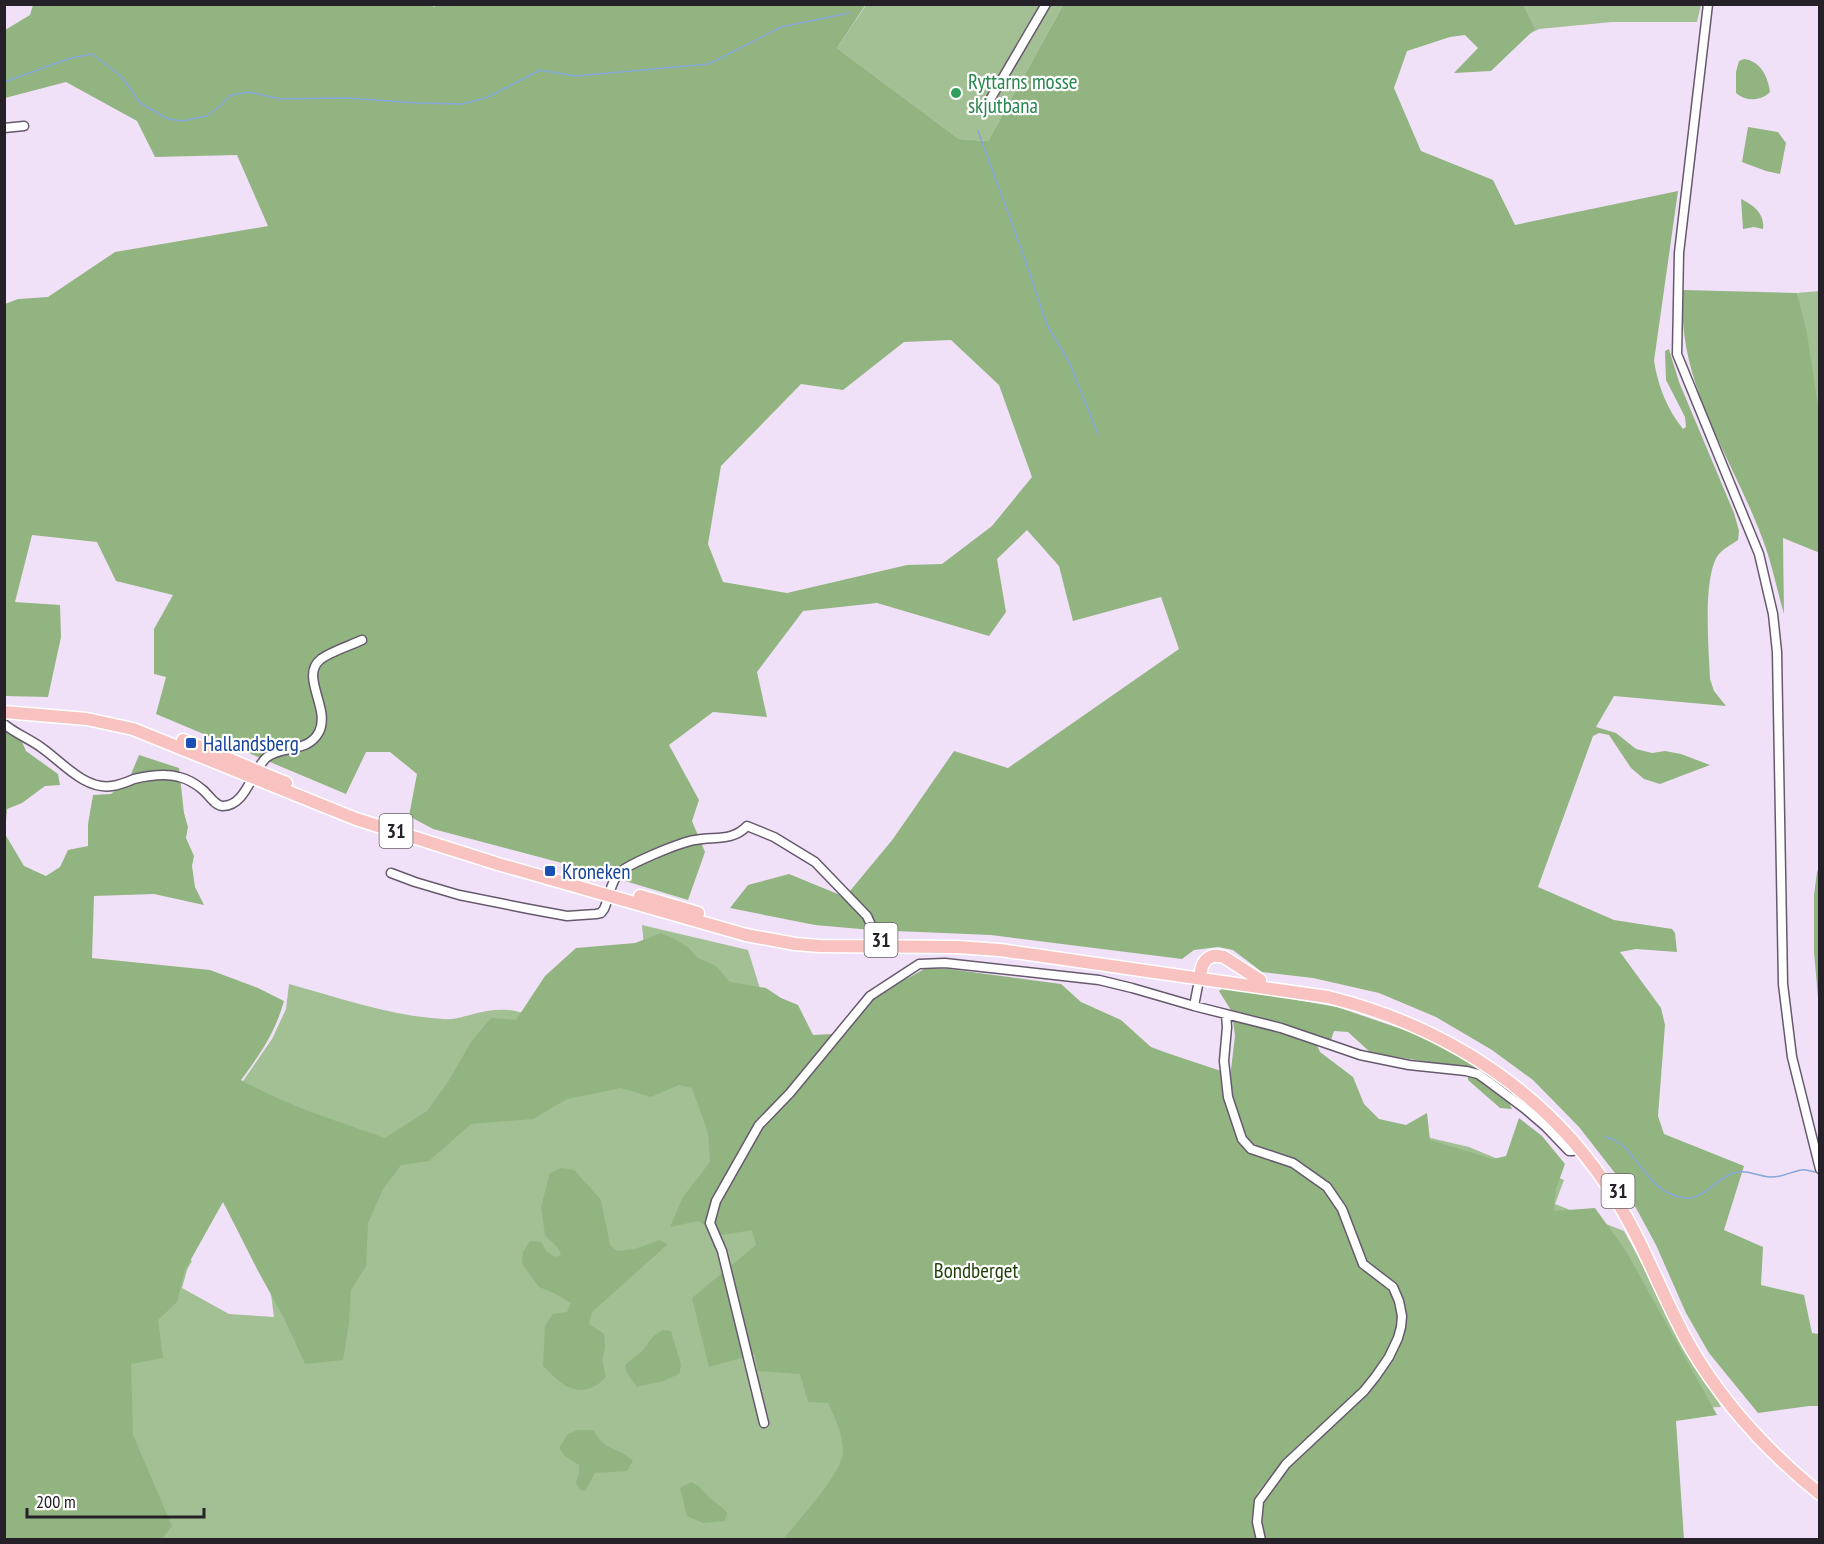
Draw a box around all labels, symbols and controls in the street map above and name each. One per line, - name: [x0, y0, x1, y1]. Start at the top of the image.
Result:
- place label: Ryttarns mosse skjutbana: [968, 68, 1078, 119]
- marker: Ryttarns mosse skjutbana: [949, 86, 963, 100]
- place label: Hallandsberg: [203, 730, 299, 757]
- marker: Hallandsberg: [184, 736, 198, 750]
- road number: 31: [380, 814, 412, 848]
- place label: Kroneken: [562, 858, 630, 885]
- marker: Kroneken: [543, 864, 557, 878]
- road number: 31: [864, 923, 898, 957]
- road number: 31: [1602, 1174, 1634, 1208]
- park label: Bondberget: [934, 1257, 1018, 1284]
- scale bar: [27, 1481, 204, 1519]
- text: 200 m: [36, 1490, 76, 1513]

